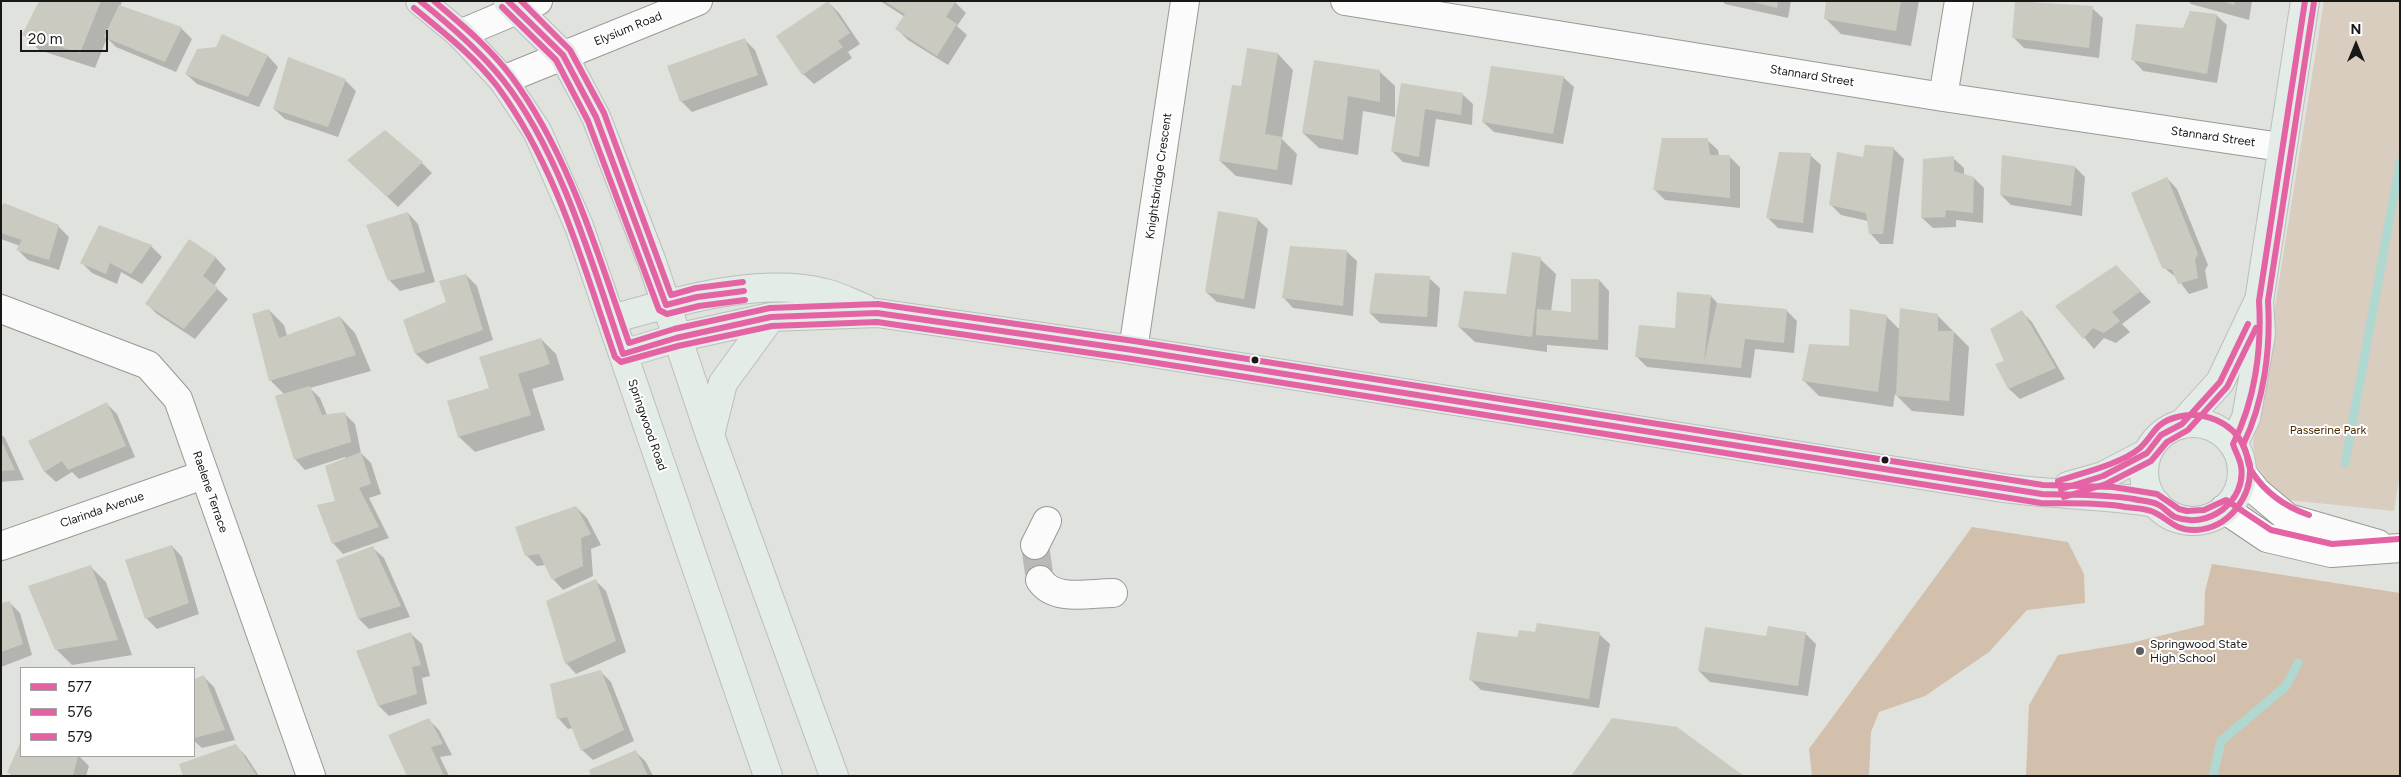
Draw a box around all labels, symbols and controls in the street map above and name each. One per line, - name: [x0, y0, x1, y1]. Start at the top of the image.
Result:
- street label: Elysium Road: [592, 9, 664, 49]
- scale bar: [22, 20, 110, 52]
- north arrow: [2331, 20, 2381, 70]
- text: N: [2351, 21, 2361, 38]
- text: 20 m: [28, 30, 62, 48]
- street label: Stannard Street: [1769, 62, 1855, 90]
- street label: Knightsbridge Crescent: [1143, 112, 1175, 240]
- street label: Stannard Street: [2170, 124, 2256, 150]
- unlabelled marker: [1250, 355, 1260, 365]
- street label: Springwood Road: [625, 377, 669, 473]
- park label: Passerine Park: [2290, 423, 2366, 437]
- street label: Raelene Terrace: [189, 449, 231, 535]
- unlabelled marker: [1880, 455, 1890, 465]
- street label: Clarinda Avenue: [58, 489, 146, 531]
- place label: Springwood State High School: [2150, 637, 2247, 665]
- marker: Springwood State High School: [2134, 645, 2146, 657]
- legend: [20, 667, 195, 757]
- text: 577: [67, 678, 92, 696]
- text: 576: [67, 703, 92, 721]
- text: 579: [67, 728, 92, 746]

